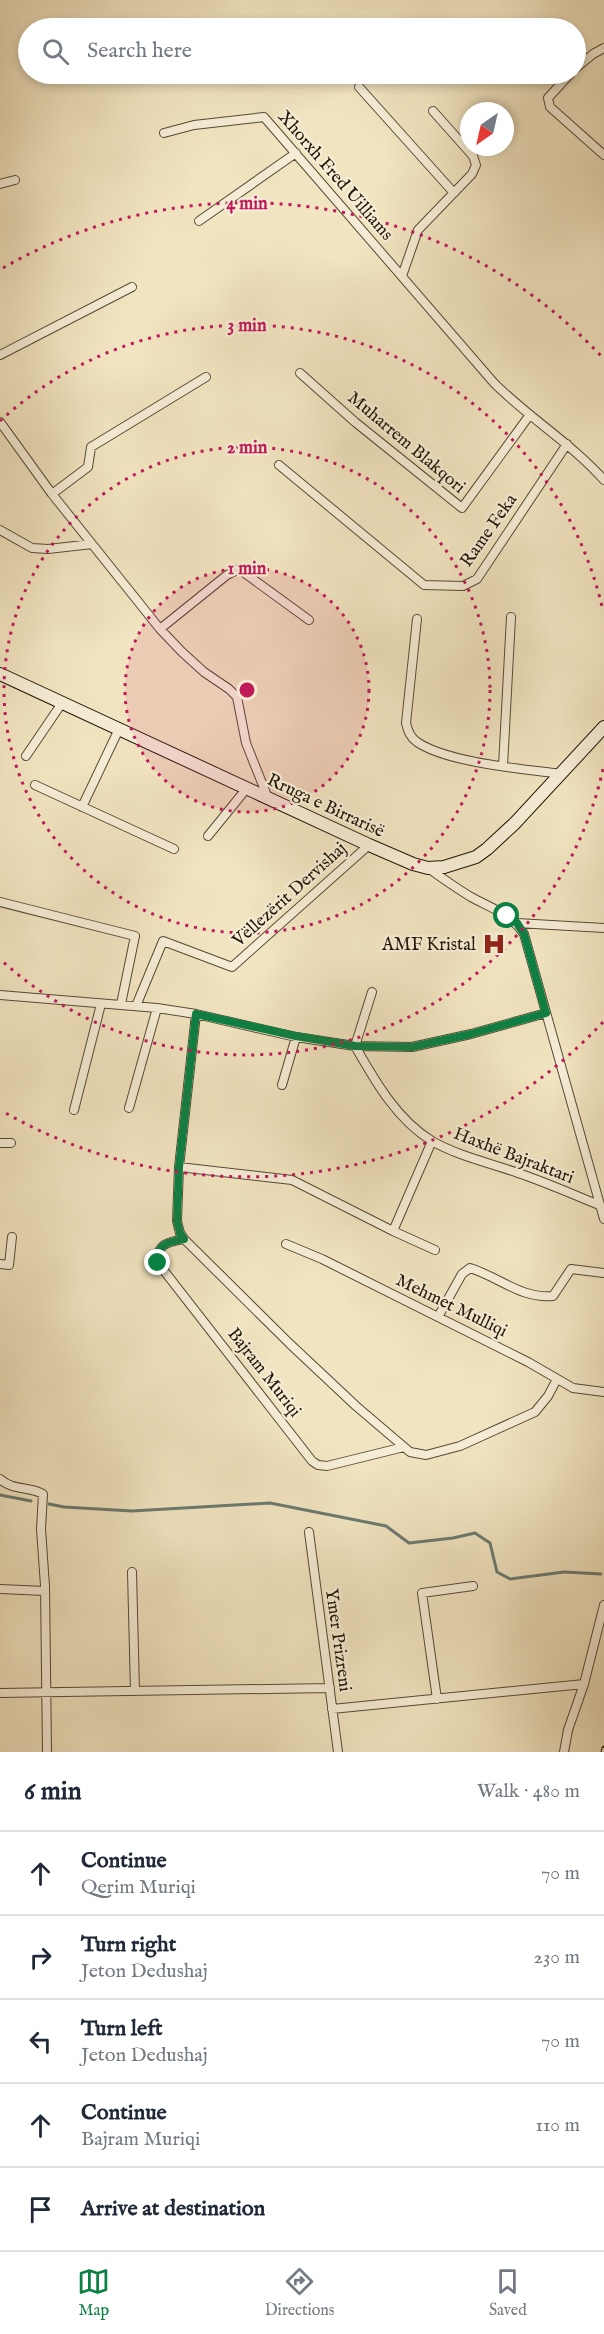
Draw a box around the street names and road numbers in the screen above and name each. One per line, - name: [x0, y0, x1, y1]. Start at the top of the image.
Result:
- street label: Xhorxh Fred Uilliams: [272, 106, 398, 246]
- street label: Muharrem Blakqori: [342, 387, 470, 499]
- street label: Rame Feka: [456, 490, 523, 572]
- street label: Rruga e Birrarisë: [263, 769, 388, 844]
- street label: Vëllezërit Dervishaj: [227, 838, 352, 953]
- street label: Haxhë Bajraktari: [450, 1123, 577, 1190]
- street label: Mehmet Mulliqi: [392, 1269, 511, 1343]
- street label: Bajram Muriqi: [222, 1324, 306, 1422]
- street label: Ymer Prizreni: [319, 1587, 356, 1693]

